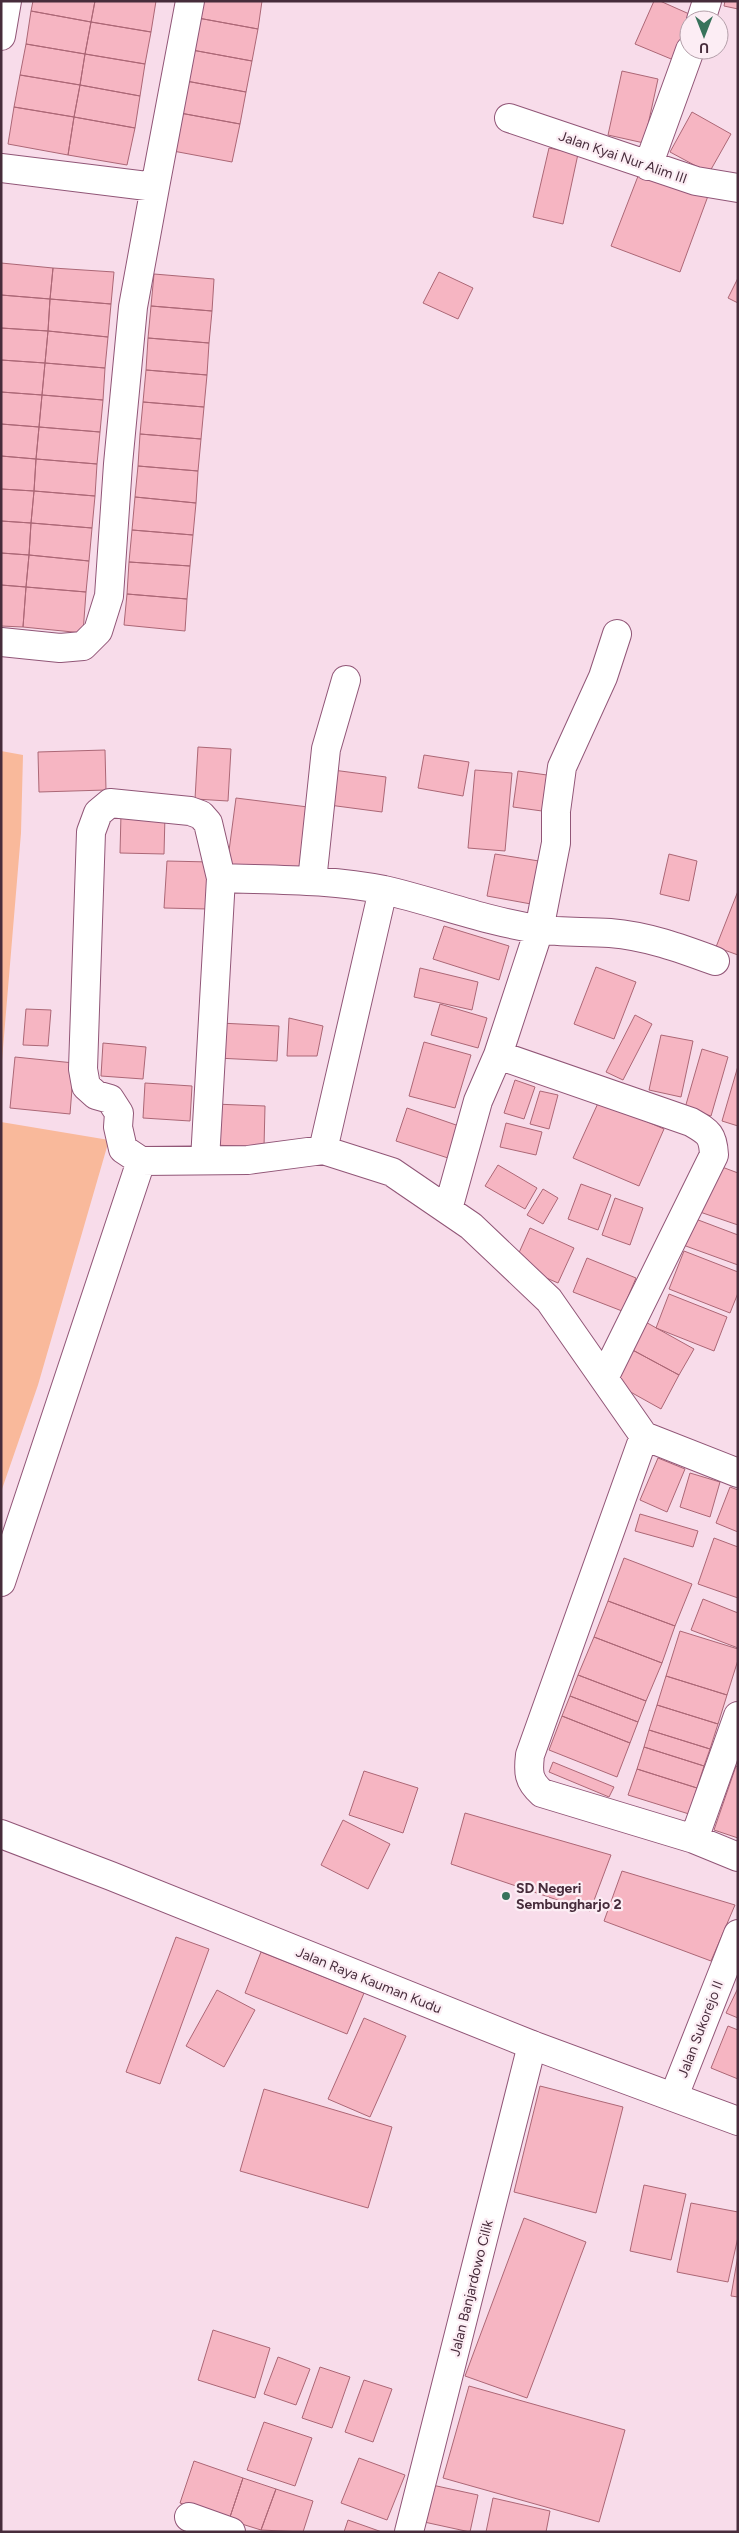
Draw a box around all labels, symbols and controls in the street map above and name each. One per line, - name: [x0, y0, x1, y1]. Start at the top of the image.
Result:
- north arrow: [679, 10, 729, 60]
- text: U: [699, 39, 709, 56]
- street label: Jalan Kyai Nur Alim III: [556, 128, 689, 187]
- place label: SD Negeri Sembungharjo 2: [516, 1880, 622, 1913]
- marker: SD Negeri Sembungharjo 2: [500, 1890, 512, 1902]
- street label: Jalan Raya Kauman Kudu: [294, 1943, 444, 2017]
- street label: Jalan Sukorejo II: [674, 1978, 727, 2080]
- street label: Jalan Banjardowo Cilik: [446, 2218, 497, 2358]

